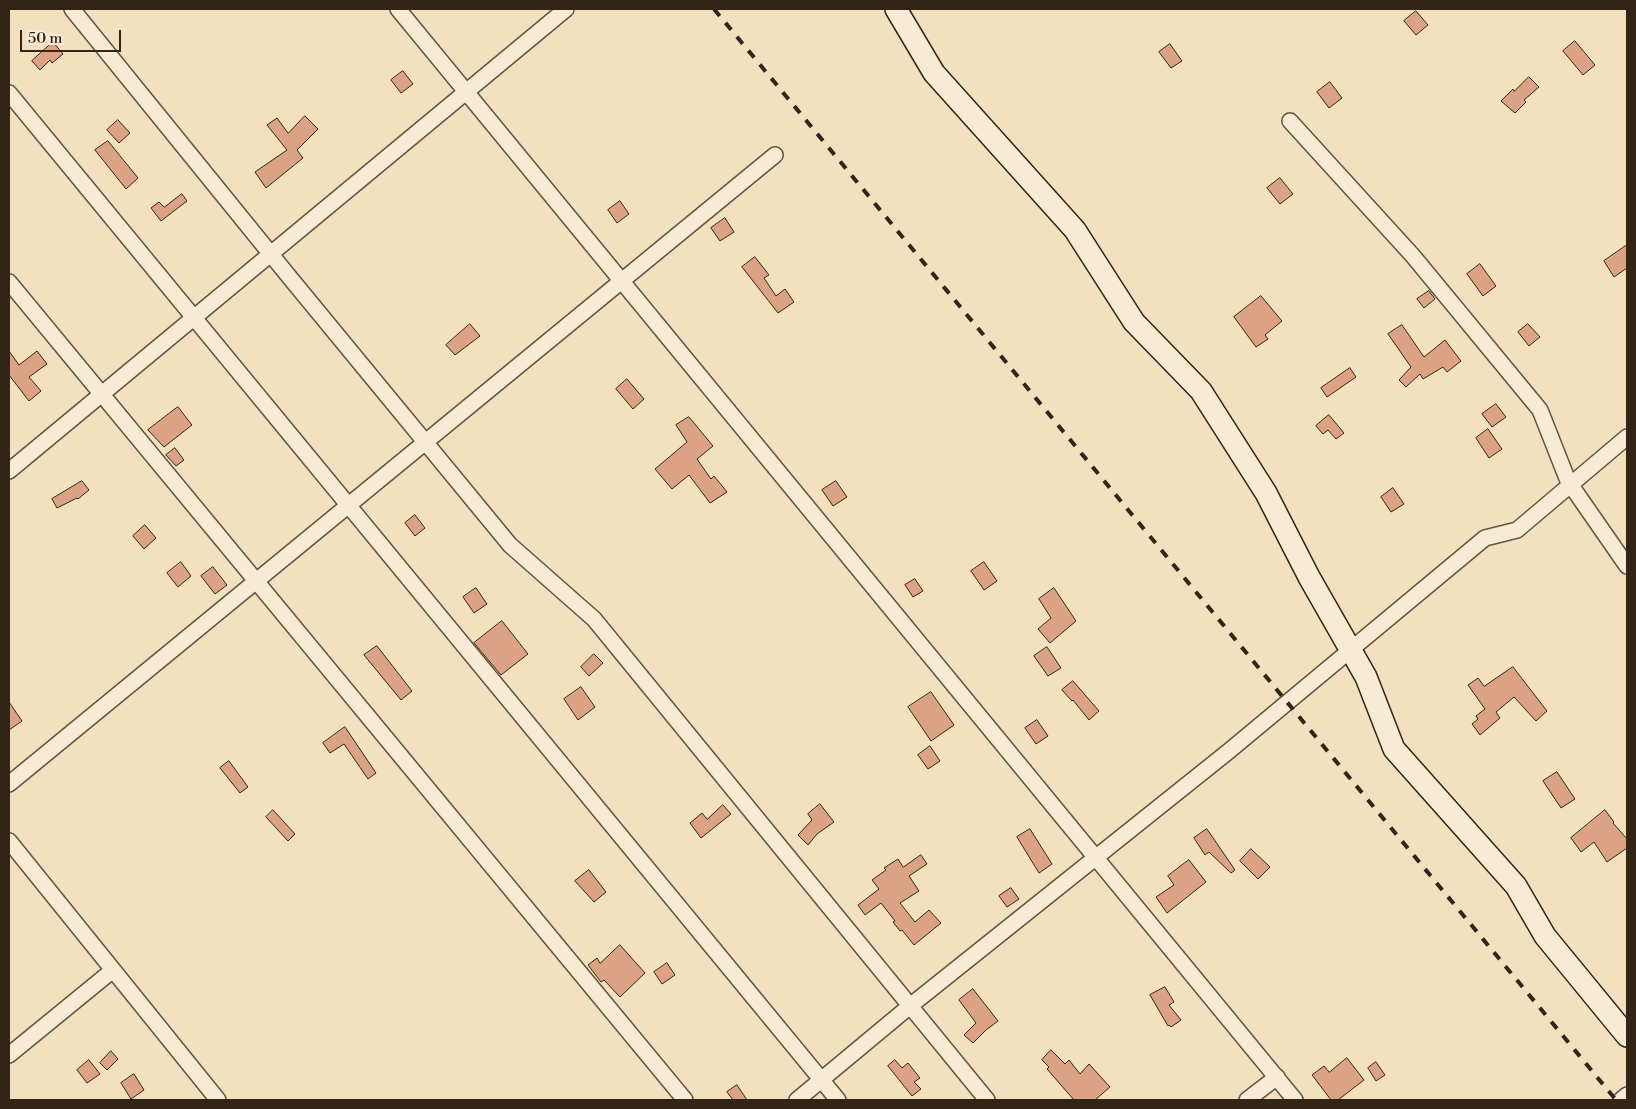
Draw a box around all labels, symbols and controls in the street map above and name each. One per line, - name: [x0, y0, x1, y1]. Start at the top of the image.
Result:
- scale bar: [22, 20, 124, 52]
- text: 50 m: [28, 29, 62, 48]

